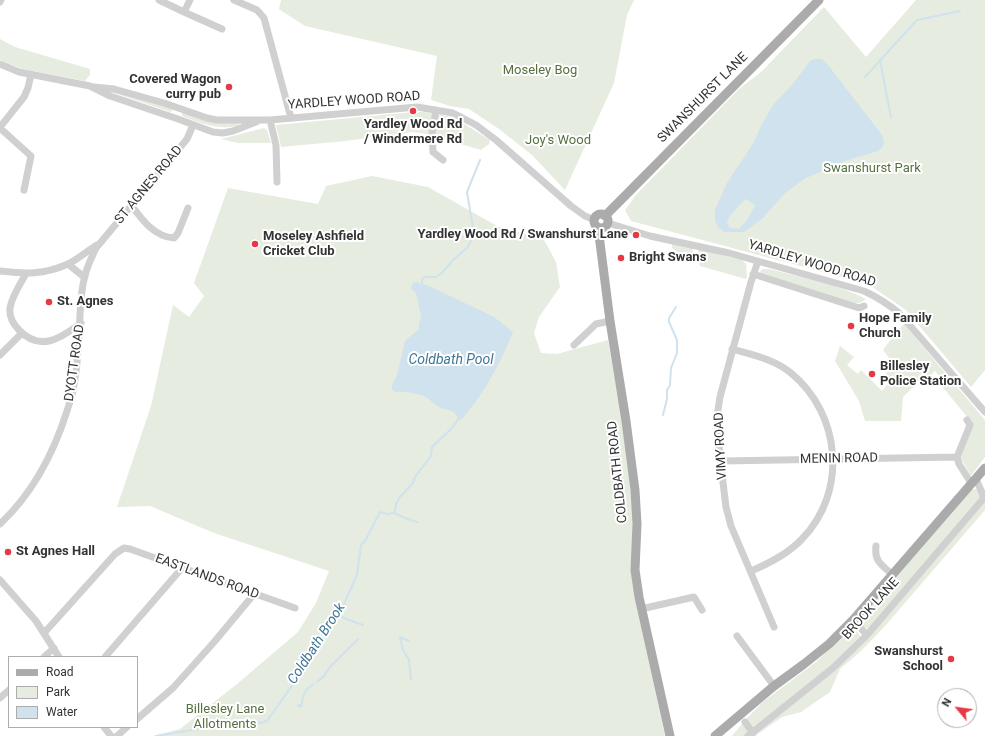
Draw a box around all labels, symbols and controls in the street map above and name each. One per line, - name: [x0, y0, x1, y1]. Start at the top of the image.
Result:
- street label: SWANSHURST LANE: [655, 50, 751, 146]
- park label: Moseley Bog: [503, 63, 577, 79]
- place label: Covered Wagon curry pub: [129, 72, 221, 103]
- marker: Covered Wagon curry pub: [224, 82, 234, 92]
- street label: YARDLEY WOOD ROAD: [287, 89, 421, 113]
- marker: Yardley Wood Rd / Windermere Rd: [408, 106, 418, 116]
- place label: Yardley Wood Rd / Windermere Rd: [364, 117, 462, 148]
- park label: Joy's Wood: [525, 133, 591, 149]
- street label: ST AGNES ROAD: [112, 143, 186, 227]
- park label: Swanshurst Park: [823, 161, 921, 177]
- place label: Yardley Wood Rd / Swanshurst Lane: [418, 227, 628, 243]
- place label: Moseley Ashfield Cricket Club: [263, 229, 364, 260]
- marker: Yardley Wood Rd / Swanshurst Lane: [631, 230, 641, 240]
- street label: YARDLEY WOOD ROAD: [746, 237, 878, 291]
- marker: Moseley Ashfield Cricket Club: [250, 239, 260, 249]
- place label: Bright Swans: [629, 250, 706, 266]
- marker: Bright Swans: [616, 253, 626, 263]
- place label: St. Agnes: [57, 294, 114, 310]
- marker: St. Agnes: [44, 297, 54, 307]
- place label: Hope Family Church: [859, 311, 932, 342]
- marker: Hope Family Church: [846, 321, 856, 331]
- street label: DYOTT ROAD: [62, 324, 88, 402]
- water label: Coldbath Pool: [408, 352, 494, 368]
- place label: Billesley Police Station: [880, 359, 961, 390]
- marker: Billesley Police Station: [867, 369, 877, 379]
- street label: VIMY ROAD: [711, 412, 731, 480]
- street label: COLDBATH ROAD: [605, 420, 631, 524]
- street label: MENIN ROAD: [800, 451, 878, 467]
- place label: St Agnes Hall: [16, 544, 95, 560]
- marker: St Agnes Hall: [3, 547, 13, 557]
- street label: EASTLANDS ROAD: [153, 551, 261, 603]
- street label: BROOK LANE: [839, 575, 903, 643]
- water label: Coldbath Brook: [285, 600, 349, 688]
- place label: Swanshurst School: [874, 644, 943, 675]
- marker: Swanshurst School: [946, 654, 956, 664]
- legend: [8, 656, 138, 728]
- text: Road: [46, 665, 74, 679]
- text: Park: [46, 685, 70, 699]
- north arrow: [937, 688, 977, 728]
- text: N: [939, 696, 955, 709]
- park label: Billesley Lane Allotments: [186, 702, 264, 733]
- text: Water: [46, 705, 77, 719]

